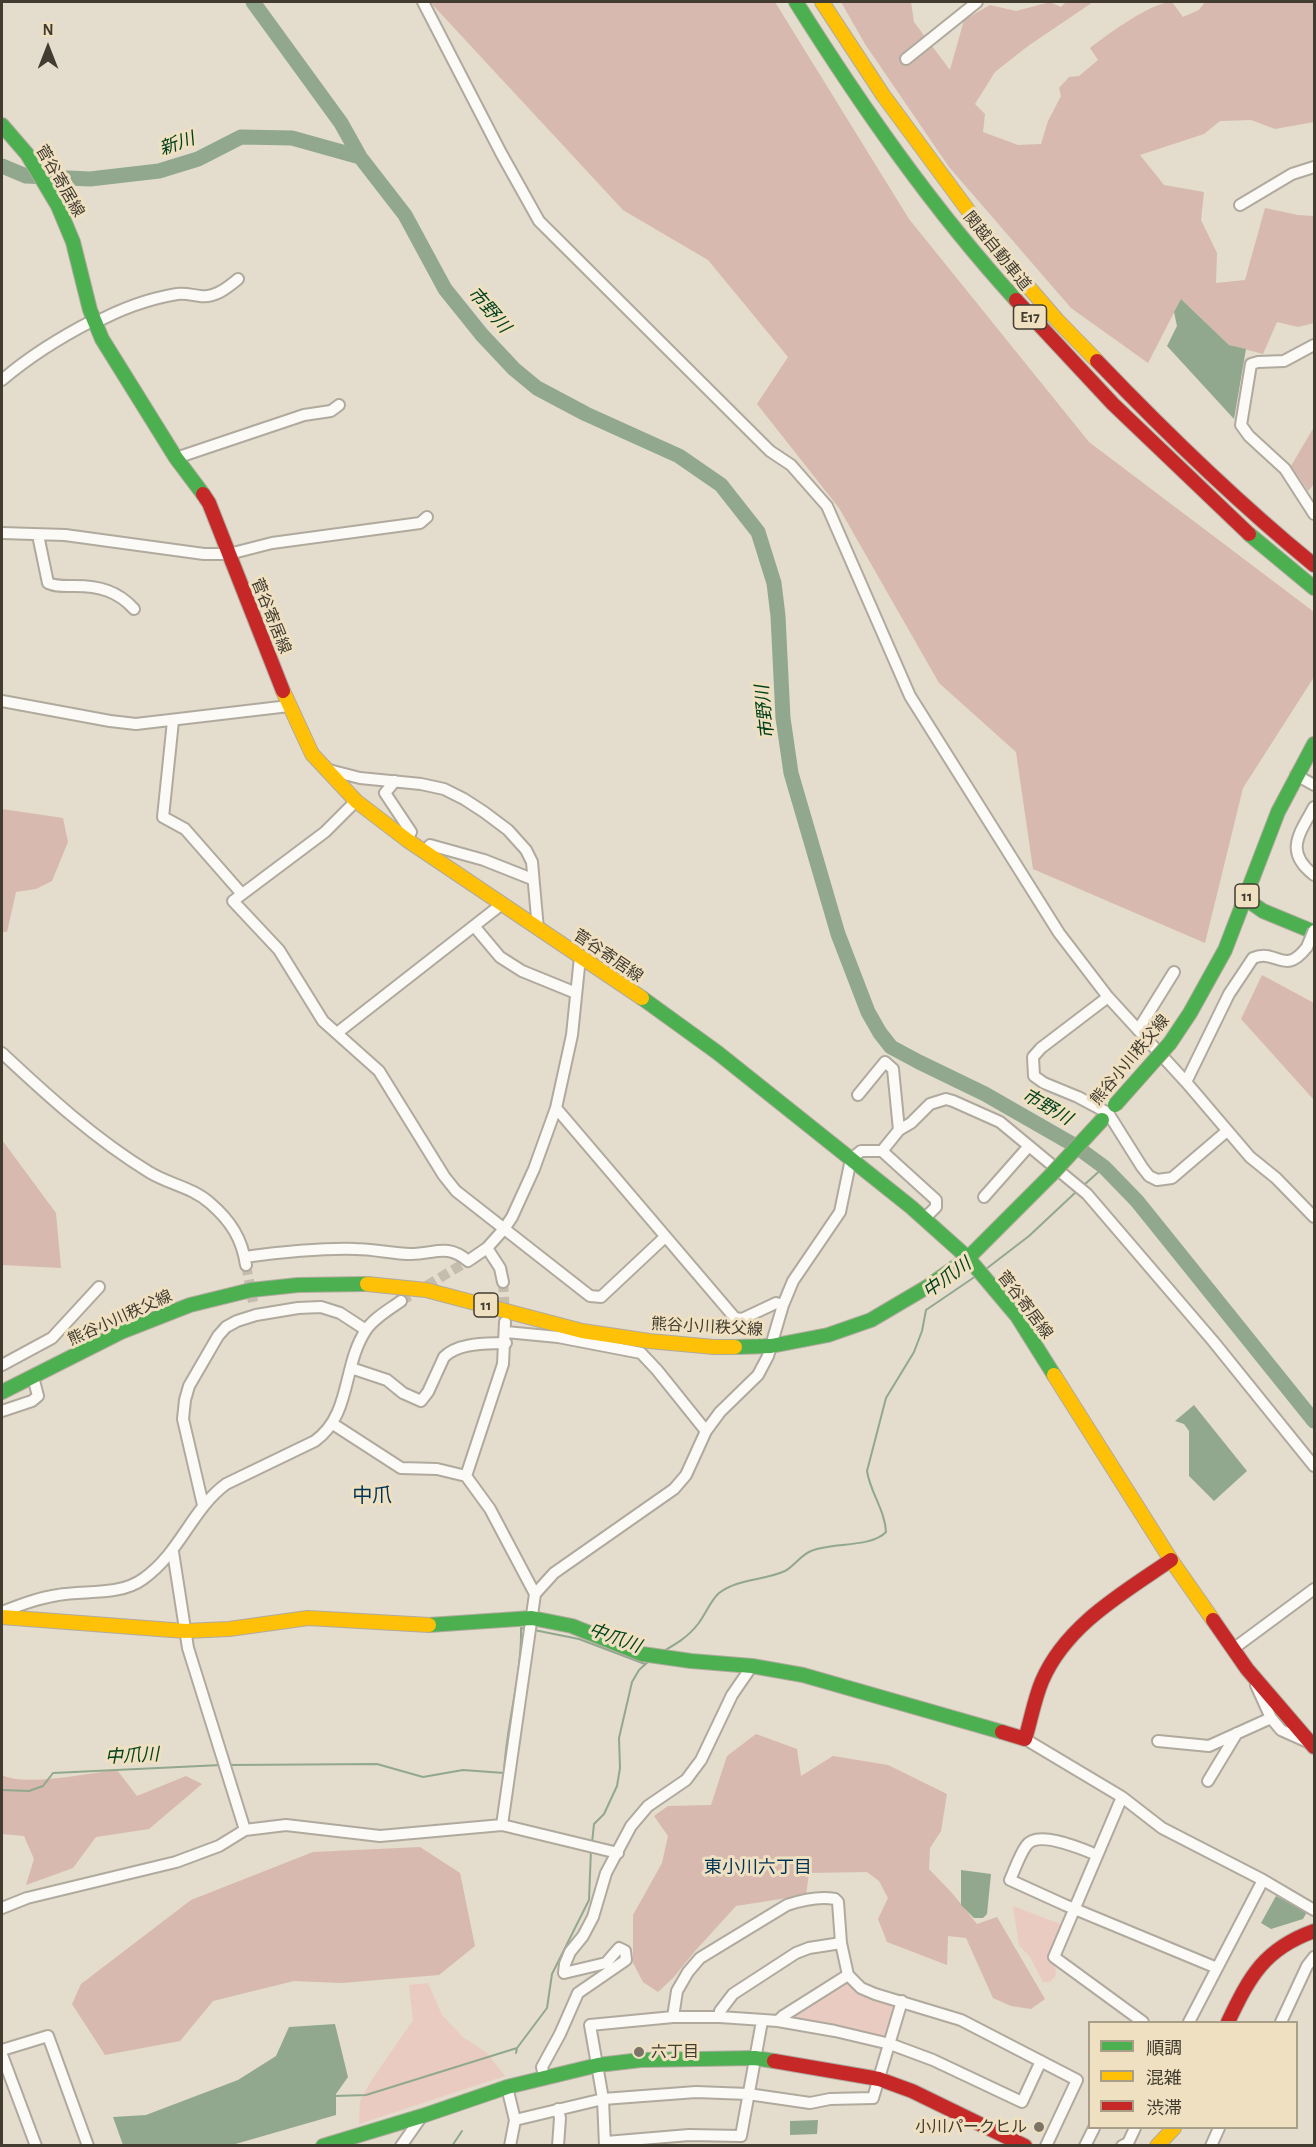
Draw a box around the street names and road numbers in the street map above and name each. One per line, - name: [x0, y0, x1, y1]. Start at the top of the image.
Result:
- street label: 菅谷寄居線: [32, 142, 88, 220]
- street label: 関越自動車道: [959, 208, 1035, 294]
- road number: E17: [1014, 305, 1046, 329]
- street label: 菅谷寄居線: [247, 575, 295, 657]
- road number: 11: [1235, 884, 1259, 908]
- street label: 菅谷寄居線: [569, 926, 647, 986]
- street label: 熊谷小川秩父線: [1087, 1011, 1173, 1109]
- street label: 菅谷寄居線: [993, 1267, 1057, 1343]
- street label: 熊谷小川秩父線: [65, 1286, 175, 1350]
- road number: 11: [474, 1293, 498, 1317]
- street label: 熊谷小川秩父線: [651, 1314, 763, 1340]

